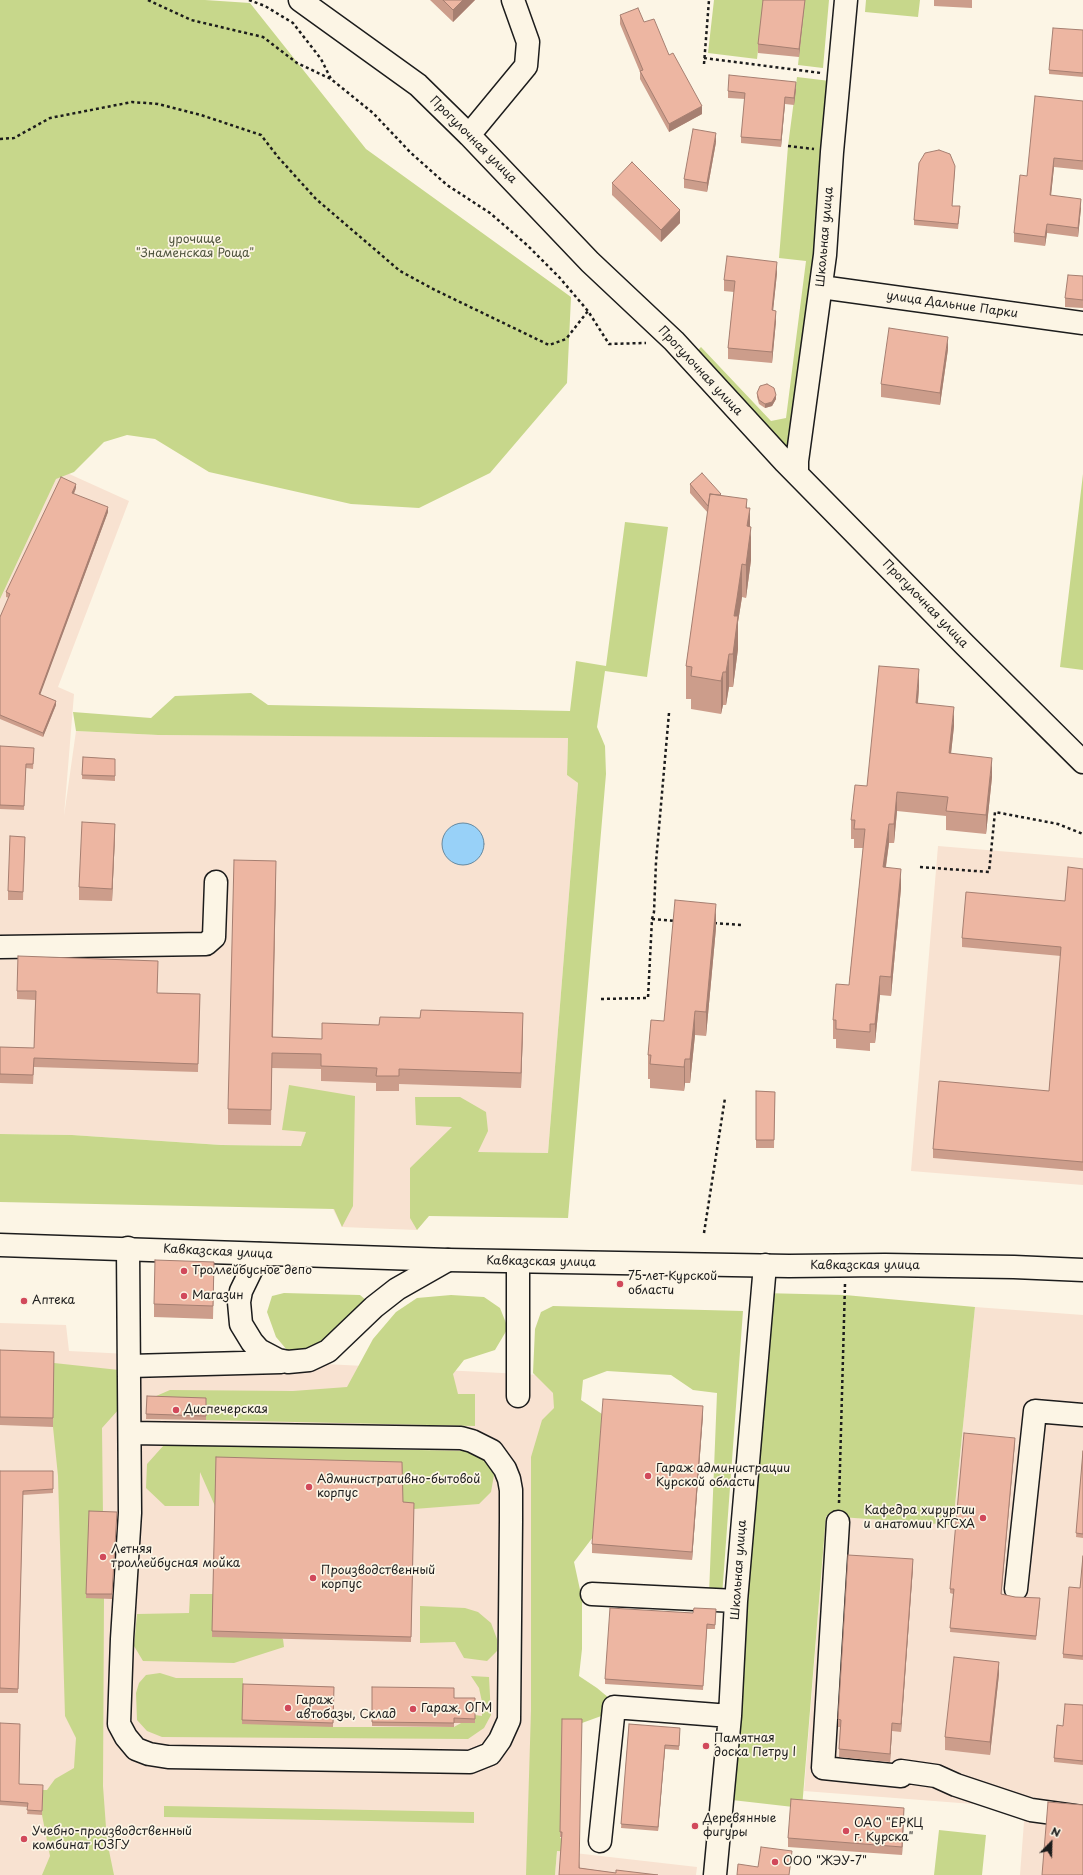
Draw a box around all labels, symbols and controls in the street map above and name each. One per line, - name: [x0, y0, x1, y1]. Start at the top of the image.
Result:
- street label: Прогулочная улица: [426, 93, 520, 187]
- street label: Школьная улица: [813, 186, 837, 288]
- park label: урочище "Знаменская Роща": [136, 233, 254, 261]
- street label: улица Дальние Парки: [885, 289, 1019, 321]
- street label: Прогулочная улица: [655, 323, 745, 419]
- street label: Прогулочная улица: [879, 557, 971, 651]
- street label: Кавказская улица: [163, 1242, 273, 1262]
- street label: Кавказская улица: [486, 1254, 596, 1270]
- street label: Кавказская улица: [810, 1259, 920, 1273]
- place label: Троллейбусное депо: [192, 1264, 312, 1278]
- marker: Троллейбусное депо: [179, 1266, 189, 1276]
- place label: 75 лет Курской области: [628, 1270, 717, 1298]
- marker: 75 лет Курской области: [615, 1279, 625, 1289]
- place label: Магазин: [192, 1289, 243, 1303]
- marker: Магазин: [179, 1291, 189, 1301]
- place label: Аптека: [32, 1294, 75, 1308]
- marker: Аптека: [19, 1296, 29, 1306]
- place label: Диспечерская: [184, 1403, 268, 1417]
- marker: Диспечерская: [171, 1405, 181, 1415]
- place label: Гараж администрации Курской области: [656, 1462, 790, 1490]
- marker: Гараж администрации Курской области: [643, 1471, 653, 1481]
- place label: Административно-бытовой корпус: [317, 1473, 480, 1501]
- marker: Административно-бытовой корпус: [304, 1482, 314, 1492]
- place label: Кафедра хирургии и анатомии КГСХА: [864, 1504, 975, 1532]
- marker: Кафедра хирургии и анатомии КГСХА: [978, 1513, 988, 1523]
- street label: Школьная улица: [728, 1519, 750, 1621]
- place label: Летняя троллейбусная мойка: [111, 1543, 240, 1571]
- marker: Летняя троллейбусная мойка: [98, 1552, 108, 1562]
- place label: Производственный корпус: [321, 1564, 435, 1592]
- marker: Производственный корпус: [308, 1573, 318, 1583]
- place label: Гараж автобазы, Склад: [296, 1694, 396, 1722]
- place label: Гараж, ОГМ: [421, 1702, 492, 1716]
- marker: Гараж автобазы, Склад: [283, 1703, 293, 1713]
- marker: Гараж, ОГМ: [408, 1704, 418, 1714]
- place label: Памятная доска Петру I: [714, 1732, 796, 1760]
- marker: Памятная доска Петру I: [701, 1741, 711, 1751]
- place label: Деревянные фигуры: [703, 1812, 776, 1840]
- place label: ОАО "ЕРКЦ г. Курска": [854, 1817, 923, 1845]
- marker: Деревянные фигуры: [690, 1821, 700, 1831]
- text: N: [1049, 1822, 1063, 1841]
- north arrow: [1031, 1823, 1071, 1863]
- place label: Учебно-производственный комбинат ЮЗГУ: [32, 1825, 192, 1853]
- marker: ОАО "ЕРКЦ г. Курска": [841, 1826, 851, 1836]
- marker: Учебно-производственный комбинат ЮЗГУ: [19, 1834, 29, 1844]
- place label: ООО "ЖЭУ-7": [783, 1855, 867, 1869]
- marker: ООО "ЖЭУ-7": [770, 1857, 780, 1867]

